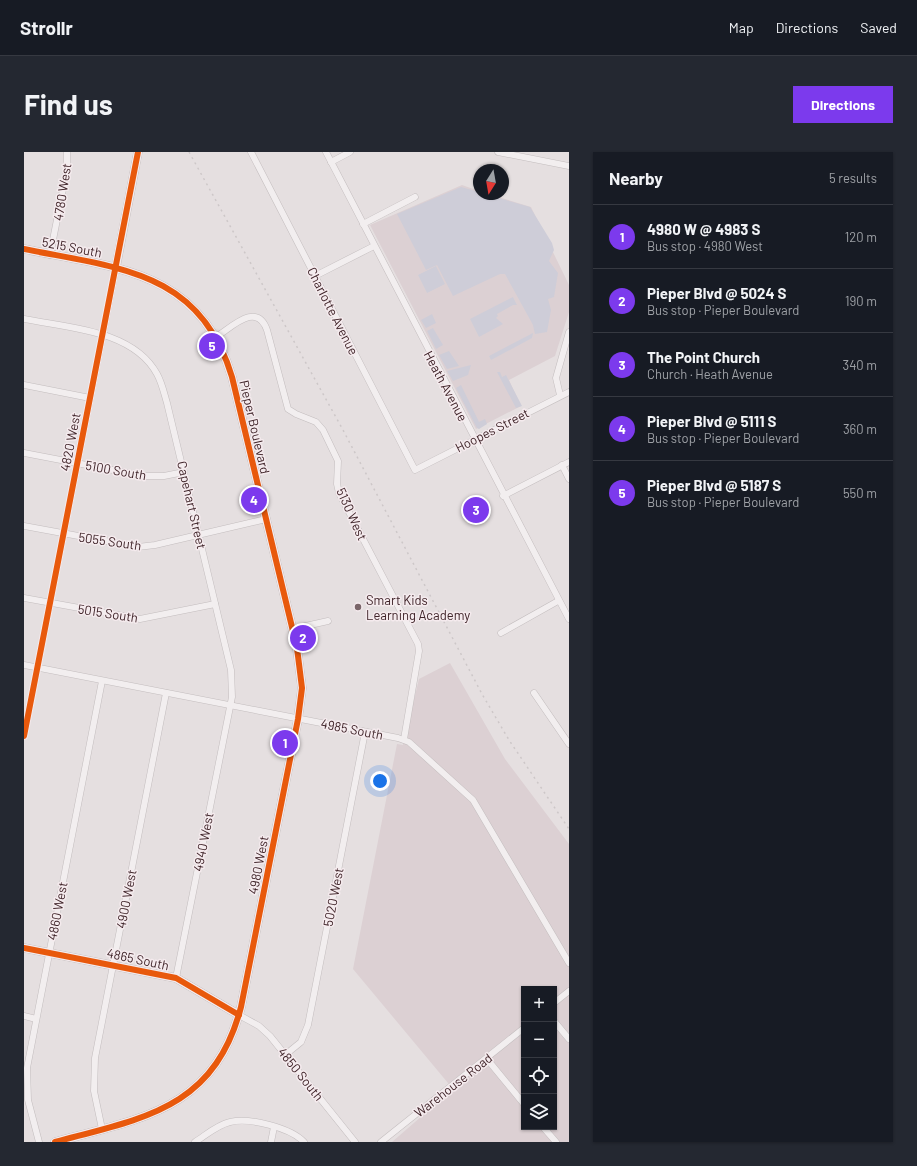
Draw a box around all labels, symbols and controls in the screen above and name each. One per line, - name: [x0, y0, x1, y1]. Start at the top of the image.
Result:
- text: Strollr: [20, 16, 73, 39]
- text: Map: [729, 19, 754, 36]
- text: Directions: [776, 19, 838, 36]
- text: Saved: [860, 19, 897, 36]
- button: Directions: [793, 86, 893, 123]
- text: Find us: [24, 87, 113, 121]
- street label: 4780 West: [50, 162, 74, 222]
- north arrow: [473, 164, 509, 200]
- text: Nearby: [609, 168, 663, 188]
- text: 5 results: [829, 170, 877, 186]
- text: 4980 W @ 4983 S: [647, 220, 760, 238]
- text: 1: [620, 229, 624, 245]
- text: 120 m: [845, 229, 877, 245]
- street label: 5215 South: [41, 233, 103, 261]
- text: Bus stop · 4980 West: [647, 238, 763, 254]
- street label: Charlotte Avenue: [304, 264, 362, 358]
- text: Pieper Blvd @ 5024 S: [647, 284, 786, 302]
- text: 2: [618, 293, 626, 309]
- text: 190 m: [845, 293, 877, 309]
- text: Bus stop · Pieper Boulevard: [647, 302, 799, 318]
- pin: 5: [199, 331, 225, 361]
- street label: Heath Avenue: [421, 348, 471, 424]
- text: The Point Church: [647, 348, 760, 366]
- text: 3: [618, 357, 626, 373]
- text: 340 m: [842, 357, 877, 373]
- text: Church · Heath Avenue: [647, 366, 773, 382]
- street label: Pieper Boulevard: [236, 379, 274, 475]
- street label: Hoopes Street: [452, 405, 532, 455]
- street label: 4820 West: [56, 411, 84, 473]
- text: Pieper Blvd @ 5111 S: [647, 412, 776, 430]
- text: 4: [618, 421, 626, 437]
- text: 360 m: [843, 421, 877, 437]
- text: Bus stop · Pieper Boulevard: [647, 430, 799, 446]
- street label: 5100 South: [84, 457, 148, 483]
- street label: Capehart Street: [174, 459, 210, 551]
- text: Pieper Blvd @ 5187 S: [647, 476, 781, 494]
- pin: 4: [241, 485, 267, 515]
- street label: 5130 West: [333, 485, 371, 543]
- text: 5: [618, 485, 626, 501]
- text: 550 m: [843, 485, 877, 501]
- text: Bus stop · Pieper Boulevard: [647, 494, 799, 510]
- pin: 3: [463, 495, 489, 525]
- street label: 5055 South: [77, 529, 143, 553]
- place label: Smart Kids Learning Academy: [366, 592, 470, 623]
- street label: 5015 South: [77, 600, 139, 626]
- marker: Smart Kids Learning Academy: [353, 602, 363, 612]
- pin: 2: [290, 623, 316, 653]
- street label: 4985 South: [319, 715, 385, 743]
- pin: 1: [272, 728, 298, 758]
- your location: [370, 771, 390, 791]
- street label: 4940 West: [189, 811, 217, 873]
- street label: 4980 West: [244, 834, 272, 896]
- street label: 5020 West: [319, 866, 347, 928]
- street label: 4900 West: [112, 868, 140, 930]
- street label: 4860 West: [44, 880, 70, 942]
- street label: 4865 South: [105, 945, 171, 973]
- map controls: [521, 986, 557, 1130]
- button: +: [521, 986, 557, 1022]
- button: −: [521, 1022, 557, 1058]
- street label: 4850 South: [275, 1044, 327, 1104]
- street label: Warehouse Road: [411, 1050, 495, 1120]
- button: locate: [521, 1058, 557, 1094]
- button: layers: [521, 1094, 557, 1130]

